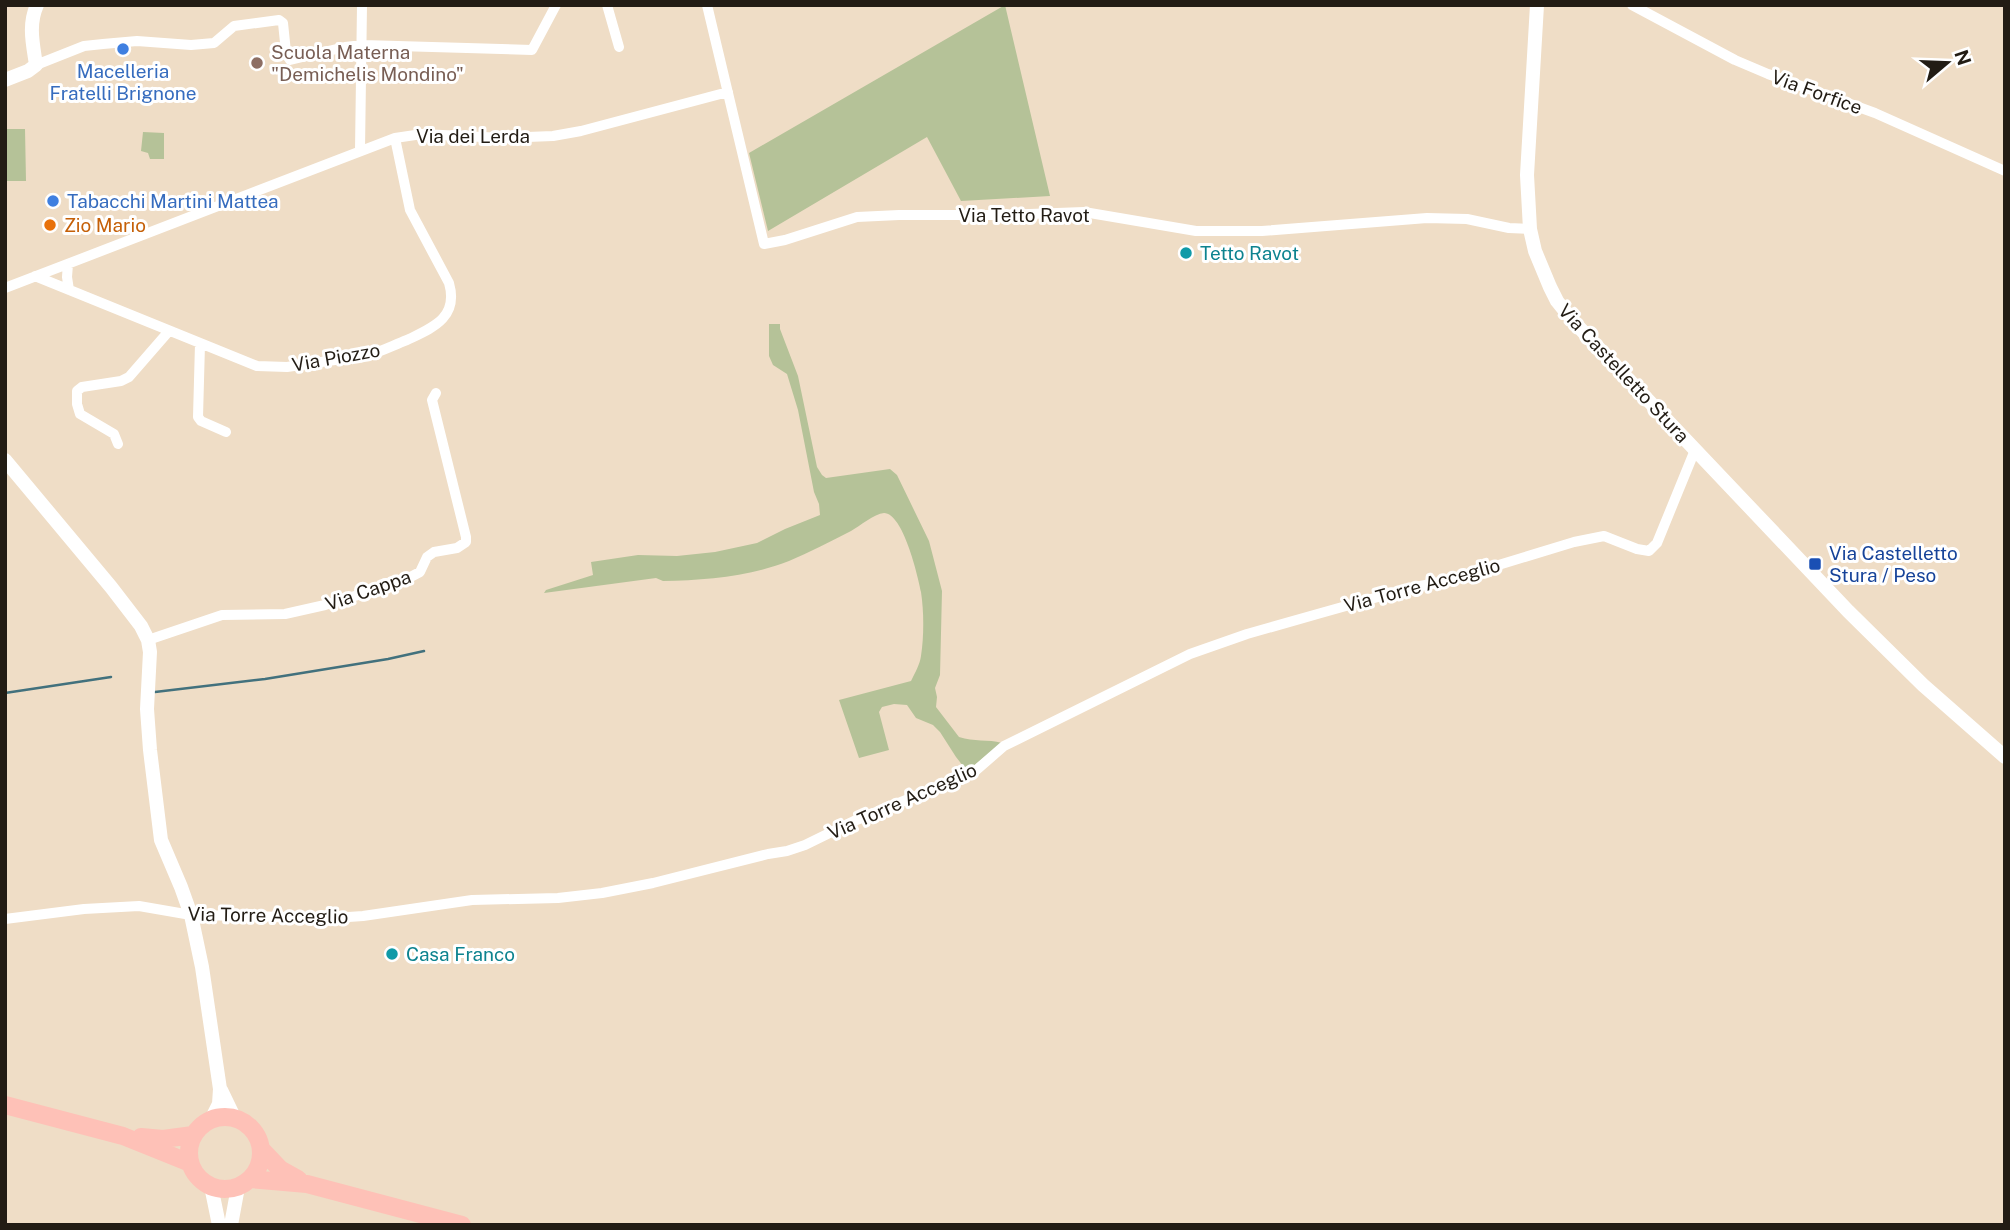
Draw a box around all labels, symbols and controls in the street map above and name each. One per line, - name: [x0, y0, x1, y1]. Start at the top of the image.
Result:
- north arrow: [1912, 28, 1982, 98]
- marker: Macelleria Fratelli Brignone: [115, 41, 131, 57]
- place label: Scuola Materna "Demichelis Mondino": [271, 41, 464, 85]
- text: N: [1950, 47, 1976, 68]
- marker: Scuola Materna "Demichelis Mondino": [249, 55, 265, 71]
- place label: Macelleria Fratelli Brignone: [50, 60, 196, 104]
- street label: Via Forfice: [1769, 65, 1865, 119]
- street label: Via dei Lerda: [416, 125, 530, 147]
- place label: Tabacchi Martini Mattea: [67, 190, 279, 212]
- marker: Tabacchi Martini Mattea: [45, 193, 61, 209]
- street label: Via Tetto Ravot: [958, 204, 1090, 226]
- place label: Zio Mario: [64, 214, 146, 236]
- marker: Zio Mario: [42, 217, 58, 233]
- place label: Tetto Ravot: [1200, 242, 1299, 264]
- marker: Tetto Ravot: [1178, 245, 1194, 261]
- street label: Via Castelletto Stura: [1554, 299, 1694, 447]
- street label: Via Piozzo: [290, 338, 382, 376]
- place label: Via Castelletto Stura / Peso: [1829, 542, 1958, 586]
- street label: Via Torre Acceglio: [1342, 554, 1502, 616]
- marker: Via Castelletto Stura / Peso: [1807, 556, 1823, 572]
- street label: Via Cappa: [322, 565, 414, 615]
- street label: Via Torre Acceglio: [824, 758, 980, 844]
- street label: Via Torre Acceglio: [187, 903, 349, 927]
- place label: Casa Franco: [406, 943, 515, 965]
- marker: Casa Franco: [384, 946, 400, 962]

